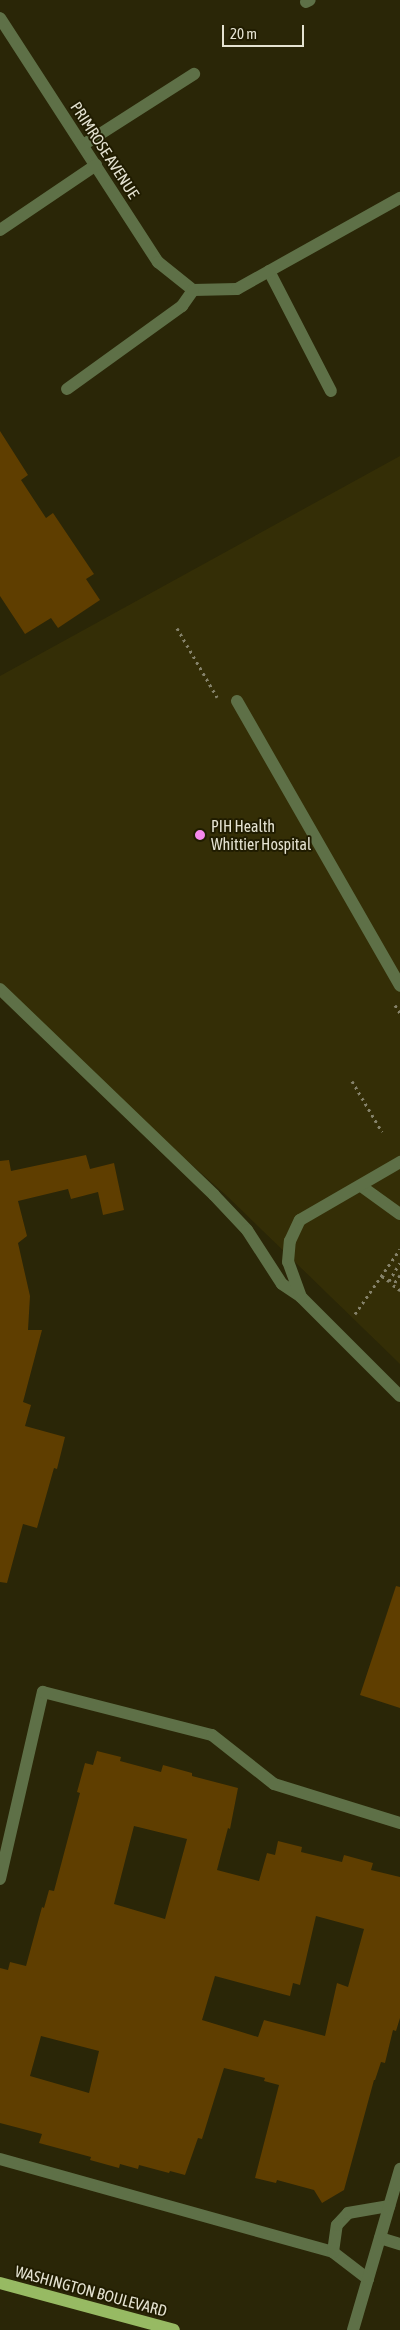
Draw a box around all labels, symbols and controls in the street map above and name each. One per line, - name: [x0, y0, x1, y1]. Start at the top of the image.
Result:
- scale bar: [225, 15, 308, 47]
- text: 20 m: [230, 25, 257, 42]
- street label: PRIMROSE AVENUE: [67, 98, 143, 202]
- place label: PIH Health Whittier Hospital: [211, 816, 311, 854]
- marker: PIH Health Whittier Hospital: [193, 828, 207, 842]
- street label: WASHINGTON BOULEVARD: [13, 2261, 169, 2321]

